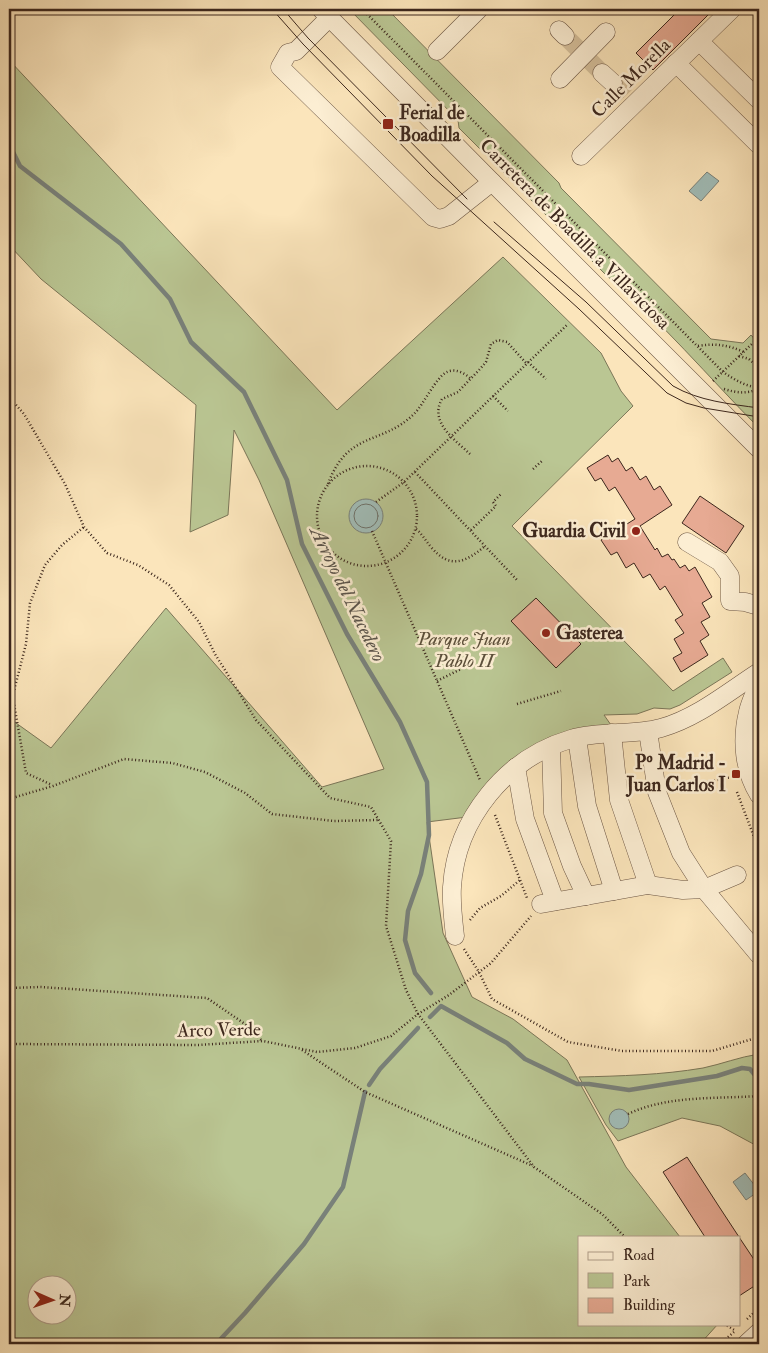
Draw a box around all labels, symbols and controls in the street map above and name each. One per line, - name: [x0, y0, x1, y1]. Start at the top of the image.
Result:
- street label: Calle Morella: [586, 33, 676, 123]
- place label: Ferial de Boadilla: [399, 101, 465, 147]
- marker: Ferial de Boadilla: [381, 117, 395, 131]
- street label: Carretera de Boadilla a Villaviciosa: [475, 134, 676, 335]
- place label: Guardia Civil: [522, 519, 626, 543]
- water label: Arroyo del Nacedero: [304, 520, 392, 666]
- marker: Guardia Civil: [630, 525, 642, 537]
- place label: Gasterea: [556, 621, 624, 645]
- park label: Parque Juan Pablo II: [416, 627, 511, 673]
- marker: Gasterea: [540, 627, 552, 639]
- place label: Pº Madrid - Juan Carlos I: [626, 751, 726, 797]
- marker: Pº Madrid - Juan Carlos I: [730, 768, 742, 780]
- street label: Arco Verde: [176, 1017, 261, 1043]
- legend: [578, 1236, 740, 1326]
- text: Road: [623, 1246, 655, 1265]
- text: Park: [623, 1272, 650, 1291]
- north arrow: [28, 1276, 78, 1326]
- text: N: [56, 1293, 73, 1307]
- text: Building: [623, 1296, 675, 1315]

